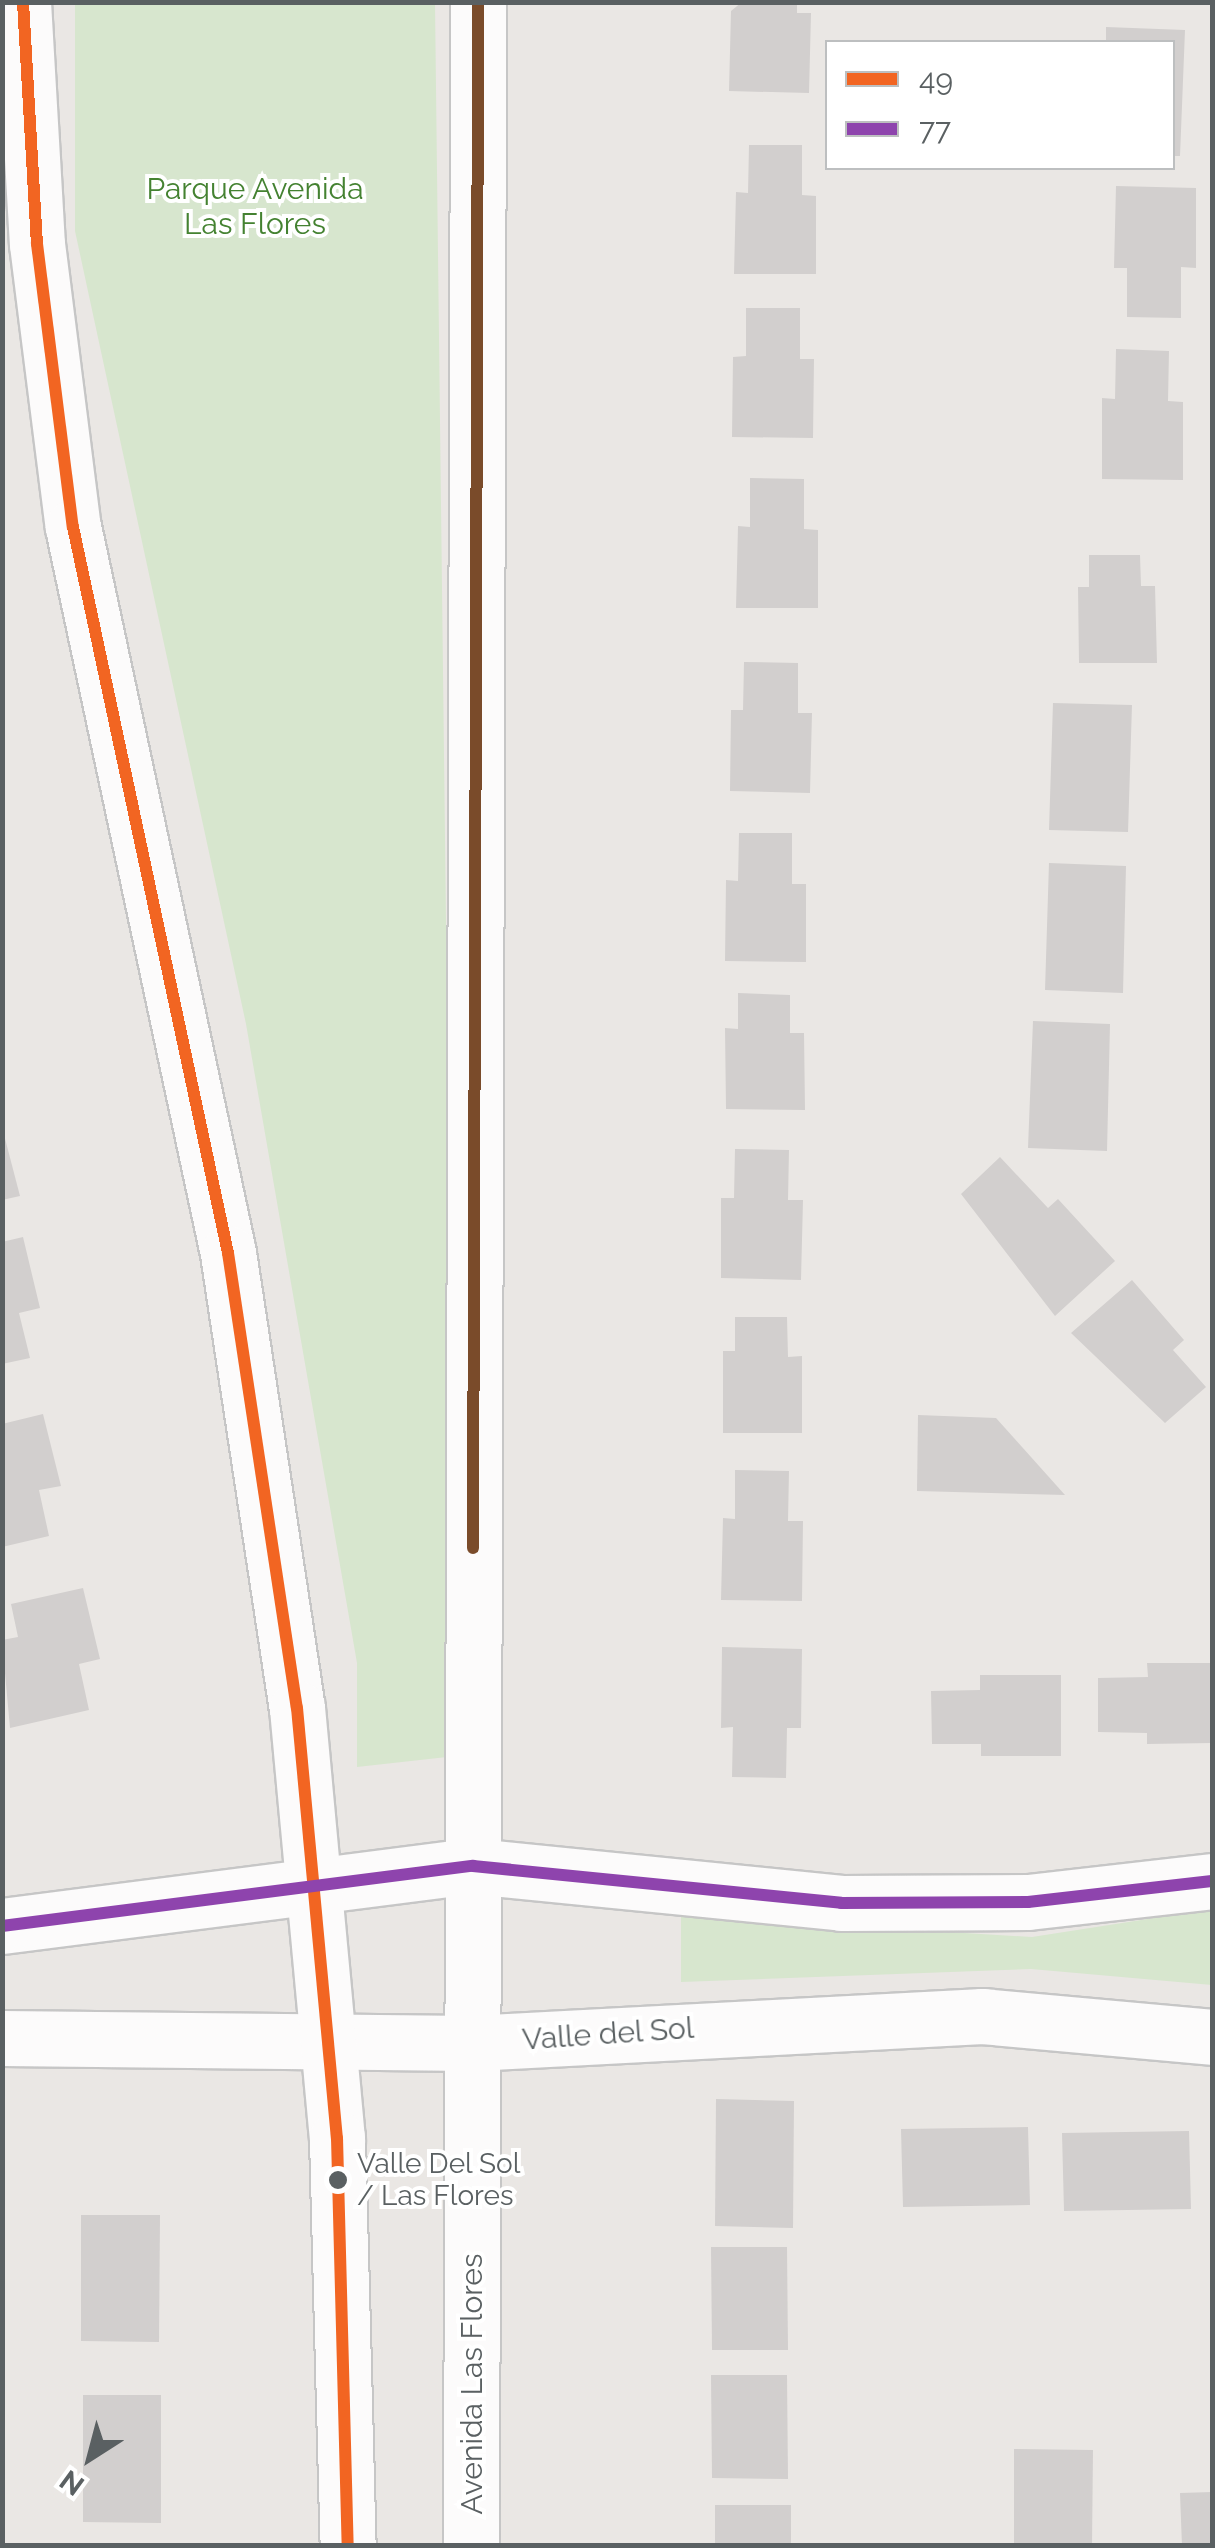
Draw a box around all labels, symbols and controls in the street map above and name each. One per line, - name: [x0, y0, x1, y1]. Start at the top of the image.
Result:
- legend: [825, 40, 1175, 170]
- text: 49: [919, 62, 953, 97]
- text: 77: [919, 112, 951, 147]
- park label: Parque Avenida Las Flores: [146, 171, 364, 242]
- street label: Valle del Sol: [520, 2010, 696, 2058]
- place label: Valle Del Sol / Las Flores: [357, 2147, 521, 2213]
- marker: Valle Del Sol / Las Flores: [328, 2170, 348, 2190]
- street label: Avenida Las Flores: [454, 2254, 490, 2514]
- north arrow: [40, 2408, 140, 2508]
- text: N: [54, 2463, 90, 2502]

